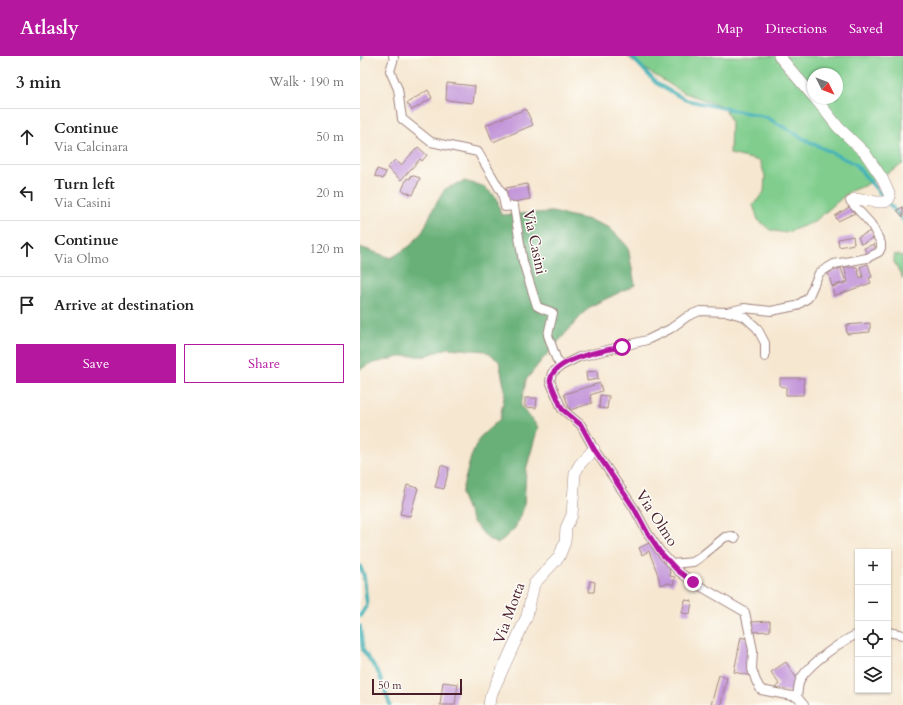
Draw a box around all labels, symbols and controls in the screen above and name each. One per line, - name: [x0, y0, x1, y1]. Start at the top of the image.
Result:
- text: Atlasly: [20, 15, 79, 41]
- text: Map: [717, 19, 743, 38]
- text: Directions: [765, 19, 827, 38]
- text: Saved: [849, 19, 883, 38]
- north arrow: [807, 68, 843, 104]
- text: 3 min: [16, 71, 61, 94]
- text: Walk · 190 m: [269, 73, 344, 91]
- text: Continue: [54, 118, 119, 138]
- icon: ahead: [16, 126, 38, 148]
- text: 50 m: [316, 128, 344, 146]
- text: Via Calcinara: [54, 138, 128, 156]
- text: Turn left: [54, 174, 115, 194]
- icon: left: [16, 182, 38, 204]
- text: 20 m: [316, 184, 344, 202]
- text: Via Casini: [54, 194, 111, 212]
- street label: Via Casini: [518, 208, 552, 276]
- text: Continue: [54, 230, 119, 250]
- icon: ahead: [16, 238, 38, 260]
- text: 120 m: [310, 240, 344, 258]
- text: Via Olmo: [54, 250, 109, 268]
- icon: arrive: [16, 294, 38, 316]
- text: Arrive at destination: [54, 295, 194, 315]
- route start: [613, 338, 631, 356]
- button: Save: [16, 344, 176, 383]
- button: Share: [184, 344, 344, 383]
- street label: Via Olmo: [631, 486, 683, 550]
- map controls: [855, 549, 891, 693]
- button: +: [855, 549, 891, 585]
- route end: [684, 573, 702, 591]
- street label: Via Motta: [489, 579, 530, 646]
- button: −: [855, 585, 891, 621]
- button: locate: [855, 621, 891, 657]
- button: layers: [855, 657, 891, 693]
- scale bar: [372, 677, 462, 696]
- text: 50 m: [378, 678, 402, 693]

